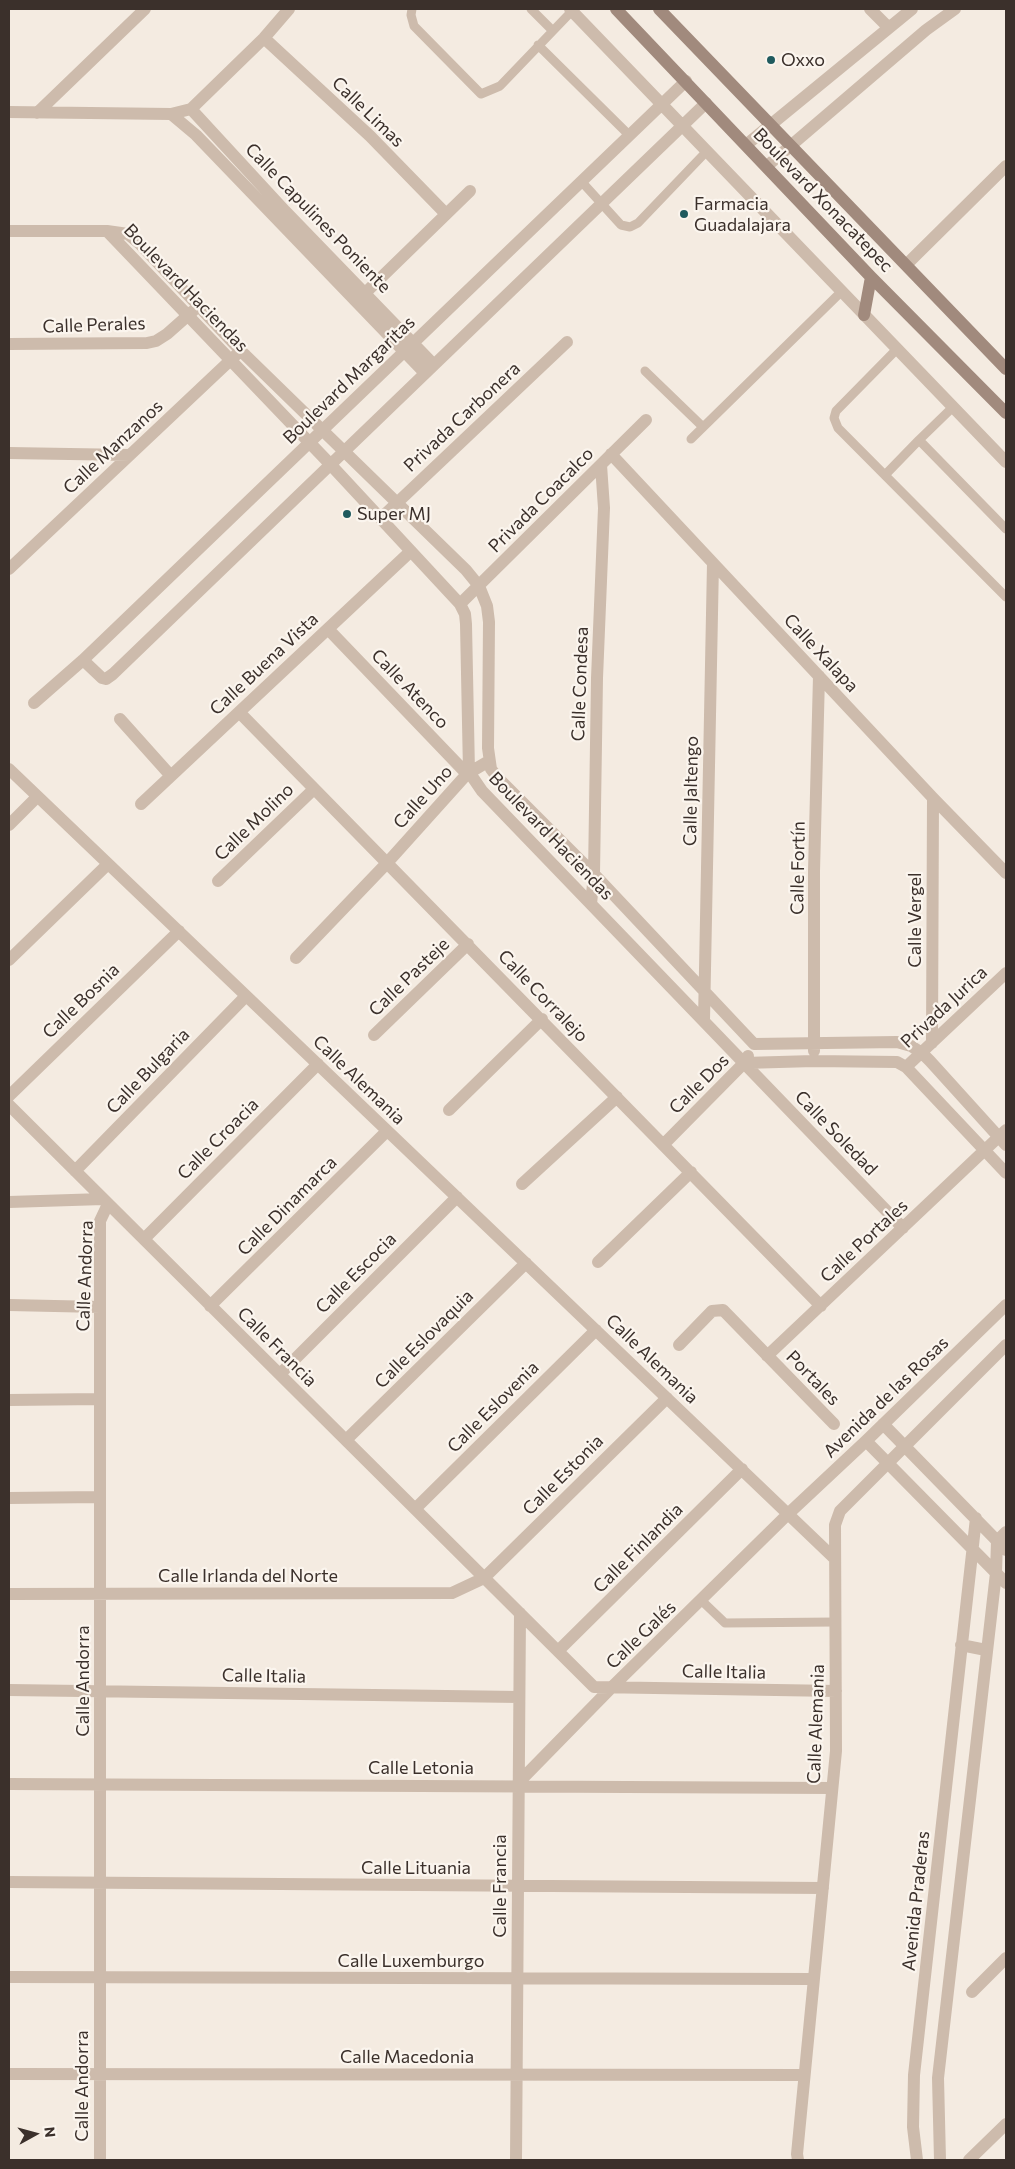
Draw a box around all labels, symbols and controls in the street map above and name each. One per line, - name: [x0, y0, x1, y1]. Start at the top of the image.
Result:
- place label: Oxxo: [781, 49, 825, 71]
- marker: Oxxo: [765, 54, 777, 66]
- street label: Calle Limas: [327, 72, 409, 152]
- street label: Boulevard Xonacatepec: [749, 124, 897, 276]
- street label: Calle Capulines Poniente: [241, 139, 395, 297]
- place label: Farmacia Guadalajara: [694, 193, 791, 235]
- marker: Farmacia Guadalajara: [678, 208, 690, 220]
- street label: Boulevard Haciendas: [119, 219, 253, 357]
- street label: Boulevard Margaritas: [279, 311, 419, 449]
- street label: Calle Perales: [42, 312, 146, 338]
- street label: Privada Carbonera: [399, 357, 525, 477]
- street label: Calle Manzanos: [59, 395, 167, 499]
- street label: Privada Coacalco: [484, 443, 598, 557]
- place label: Super MJ: [357, 503, 431, 525]
- marker: Super MJ: [341, 508, 353, 520]
- street label: Calle Buena Vista: [205, 608, 323, 720]
- street label: Calle Xalapa: [779, 609, 863, 697]
- street label: Calle Condesa: [567, 626, 593, 742]
- street label: Calle Atenco: [367, 645, 453, 733]
- street label: Calle Jaltengo: [679, 736, 703, 846]
- street label: Calle Uno: [389, 761, 457, 833]
- street label: Boulevard Haciendas: [484, 767, 618, 905]
- street label: Calle Molino: [210, 779, 298, 865]
- street label: Calle Fortín: [786, 821, 810, 915]
- street label: Calle Vergel: [904, 872, 926, 968]
- street label: Calle Pasteje: [364, 933, 454, 1021]
- street label: Calle Corralejo: [494, 945, 592, 1047]
- street label: Calle Bosnia: [38, 959, 124, 1043]
- street label: Privada Jurica: [896, 962, 992, 1052]
- street label: Calle Bulgaria: [102, 1024, 194, 1118]
- street label: Calle Alemania: [308, 1031, 410, 1129]
- street label: Calle Dos: [665, 1050, 733, 1118]
- street label: Calle Soledad: [790, 1086, 882, 1180]
- street label: Calle Croacia: [173, 1094, 263, 1184]
- street label: Calle Dinamarca: [233, 1152, 341, 1260]
- street label: Calle Portales: [816, 1195, 912, 1287]
- street label: Calle Andorra: [72, 1220, 98, 1332]
- street label: Calle Escocia: [311, 1228, 401, 1318]
- street label: Calle Eslovaquia: [370, 1285, 478, 1393]
- street label: Calle Francia: [233, 1303, 321, 1391]
- street label: Calle Alemania: [601, 1310, 703, 1408]
- street label: Avenida de las Rosas: [819, 1332, 953, 1462]
- street label: Portales: [782, 1346, 844, 1410]
- street label: Calle Eslovenia: [443, 1357, 543, 1457]
- street label: Calle Estonia: [518, 1430, 608, 1520]
- street label: Calle Finlandia: [589, 1499, 687, 1597]
- street label: Calle Irlanda del Norte: [158, 1565, 338, 1587]
- street label: Calle Galés: [602, 1596, 680, 1674]
- street label: Calle Andorra: [72, 1625, 94, 1737]
- street label: Calle Italia: [682, 1660, 766, 1684]
- street label: Calle Italia: [222, 1664, 306, 1688]
- street label: Calle Alemania: [803, 1664, 829, 1784]
- street label: Calle Letonia: [368, 1757, 474, 1779]
- street label: Avenida Praderas: [898, 1830, 934, 1972]
- street label: Calle Francia: [489, 1834, 511, 1938]
- street label: Calle Lituania: [361, 1857, 471, 1879]
- street label: Calle Luxemburgo: [338, 1950, 484, 1972]
- street label: Calle Andorra: [71, 2030, 93, 2142]
- street label: Calle Macedonia: [340, 2046, 474, 2068]
- north arrow: [10, 2109, 60, 2159]
- text: N: [41, 2126, 59, 2138]

